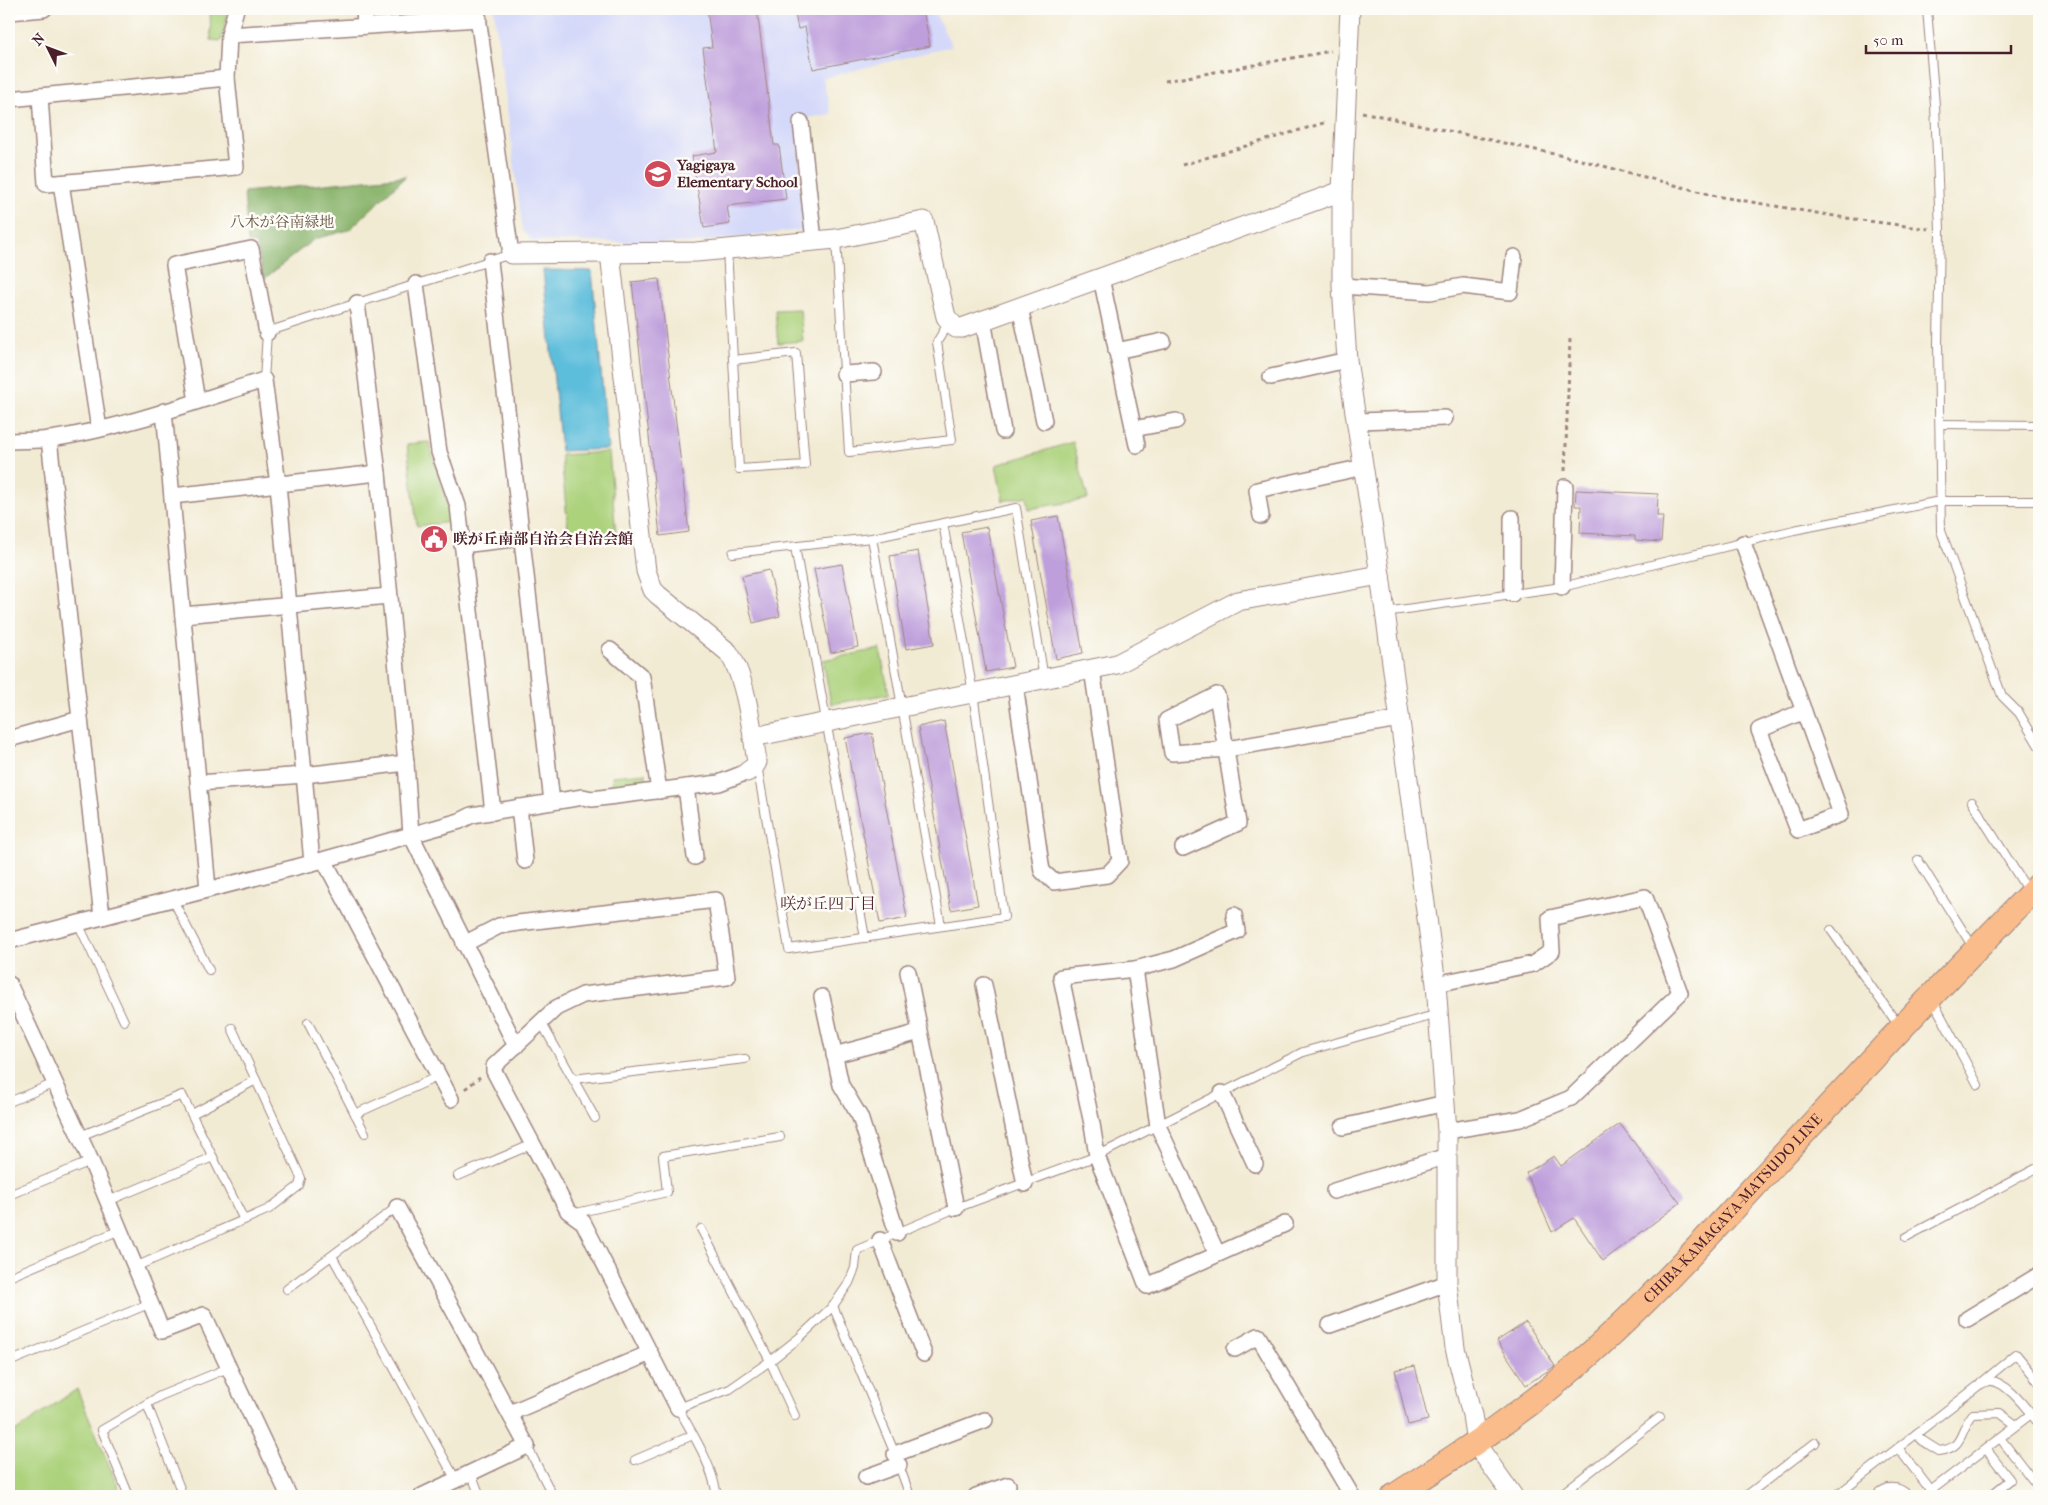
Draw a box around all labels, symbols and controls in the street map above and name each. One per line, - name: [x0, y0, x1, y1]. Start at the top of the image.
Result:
- north arrow: [22, 22, 72, 72]
- scale bar: [1866, 22, 2010, 54]
- text: N: [29, 30, 49, 49]
- text: 50 m: [1873, 31, 1904, 49]
- place label: Yagigaya Elementary School: [676, 156, 799, 191]
- school or university icon: Yagigaya Elementary School: [643, 159, 673, 189]
- park label: 八木が谷南緑地: [229, 213, 335, 231]
- public building icon: 咲が丘南部自治会自治会館: [419, 524, 449, 554]
- place label: 咲が丘南部自治会自治会館: [453, 530, 633, 548]
- district label: 咲が丘四丁目: [780, 894, 876, 913]
- street label: CHIBA-KAMAGAYA-MATSUDO LINE: [1640, 1110, 1826, 1307]

